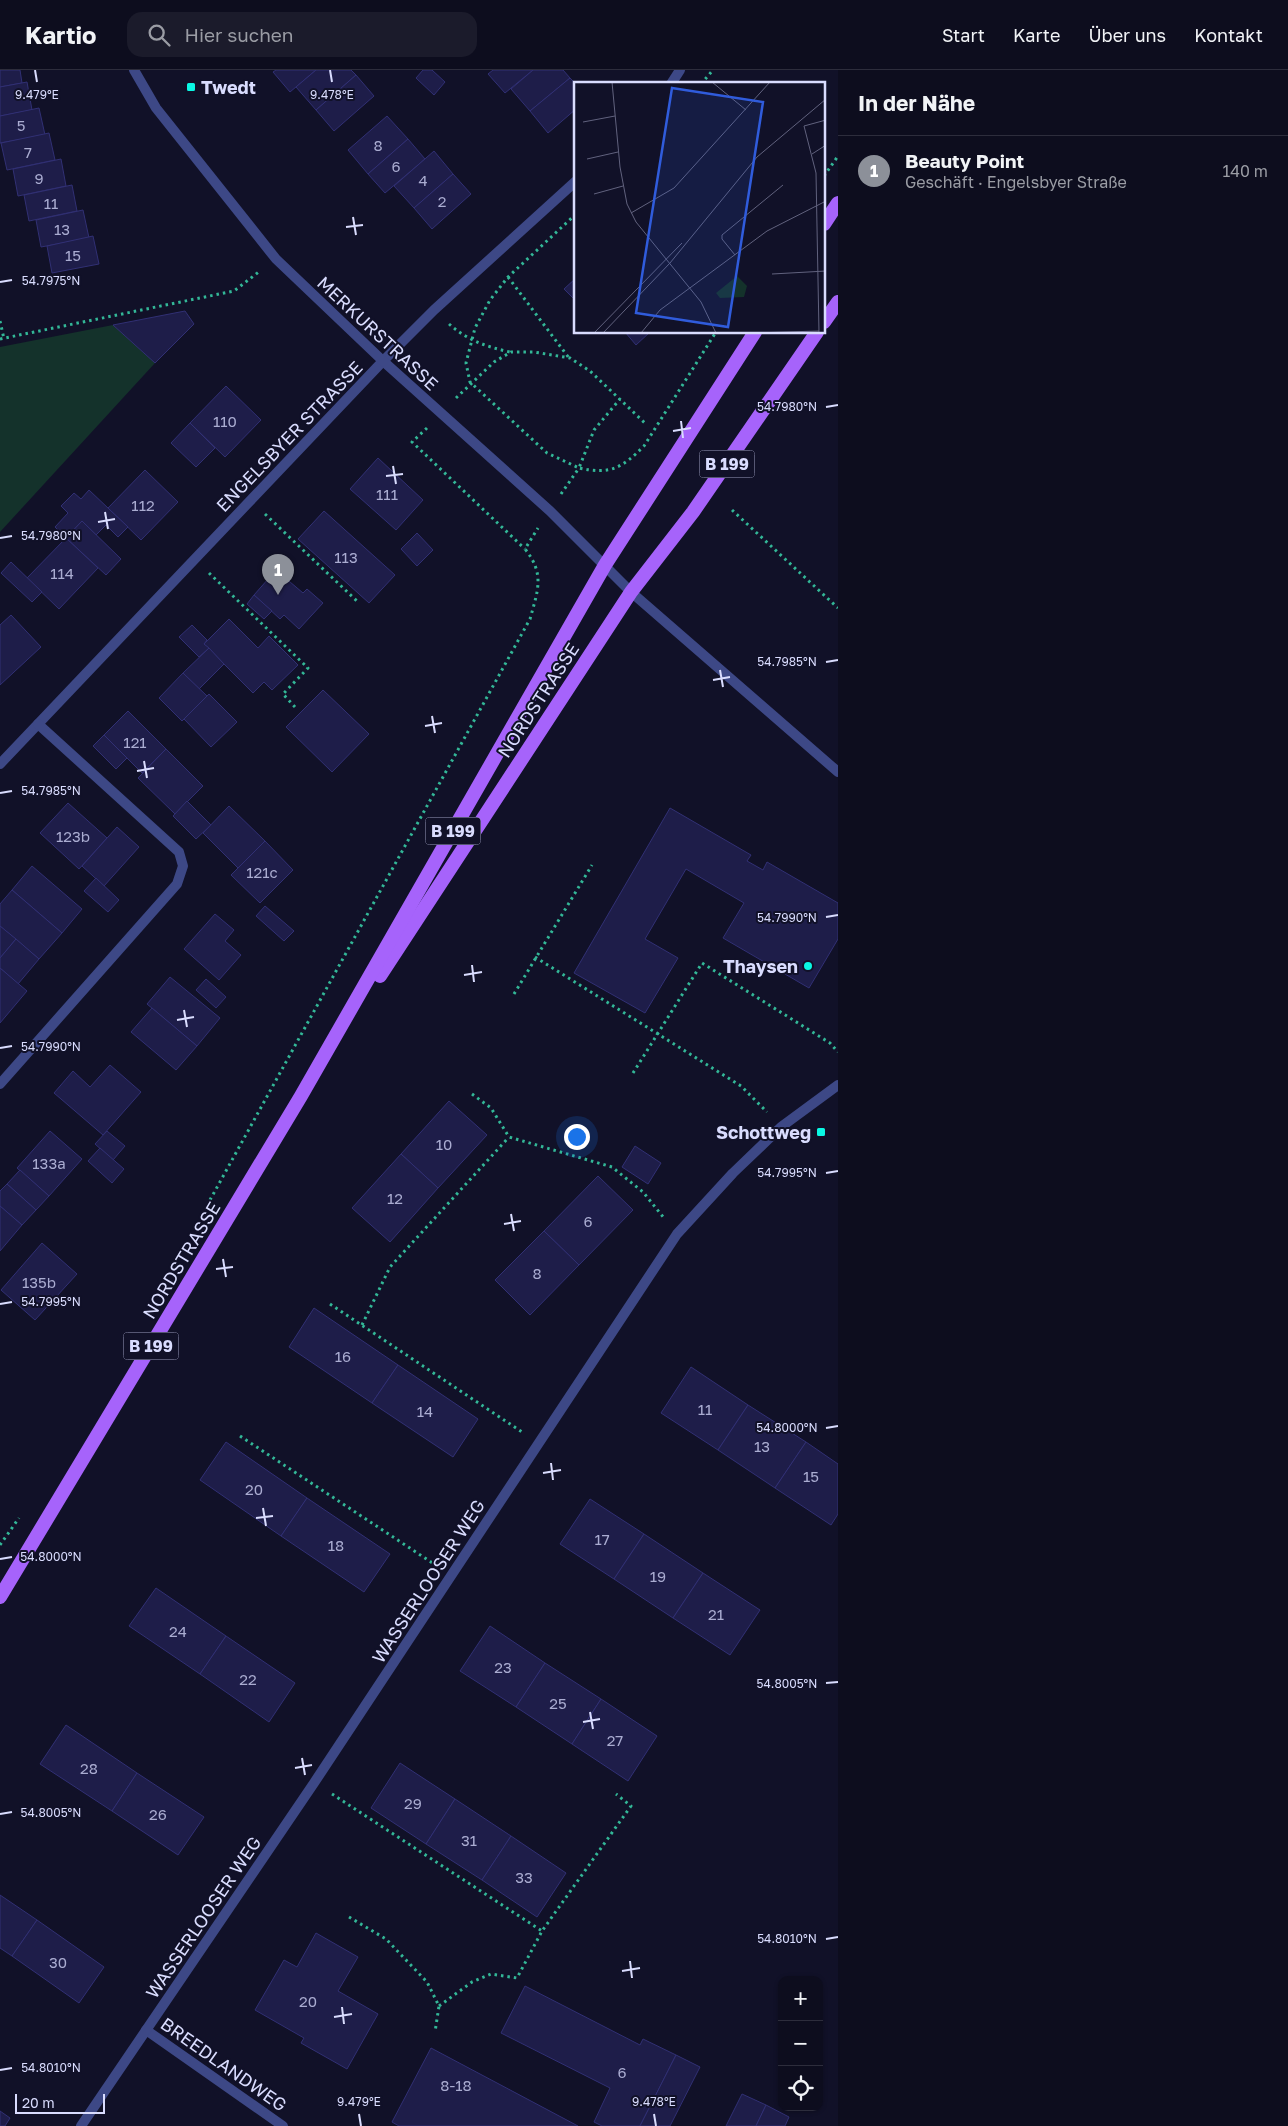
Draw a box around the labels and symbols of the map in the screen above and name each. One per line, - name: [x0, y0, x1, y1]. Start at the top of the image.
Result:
- place label: Twedt: [201, 76, 256, 98]
- marker: Twedt: [185, 81, 197, 93]
- inset map: [574, 82, 826, 334]
- text: 9.479°E: [15, 87, 59, 102]
- text: 9.478°E: [310, 87, 354, 102]
- house number: 5: [17, 116, 25, 134]
- house number: 8: [373, 136, 383, 154]
- house number: 7: [24, 143, 32, 161]
- house number: 6: [391, 157, 401, 175]
- house number: 9: [34, 169, 44, 187]
- house number: 4: [418, 171, 428, 189]
- house number: 2: [438, 192, 446, 210]
- house number: 11: [44, 194, 58, 212]
- house number: 13: [54, 220, 70, 238]
- house number: 15: [65, 246, 81, 264]
- street label: MERKURSTRASSE: [313, 271, 443, 395]
- text: 54.7975°N: [22, 273, 80, 288]
- street label: ENGELSBYER STRASSE: [211, 356, 367, 516]
- text: 54.7980°N: [757, 399, 817, 414]
- house number: 110: [213, 412, 237, 430]
- road number: B 199: [700, 450, 754, 478]
- house number: 111: [376, 485, 398, 503]
- house number: 112: [131, 496, 155, 514]
- text: 54.7980°N: [21, 528, 81, 543]
- house number: 113: [334, 548, 358, 566]
- pin: 1: [262, 554, 294, 595]
- house number: 114: [50, 564, 74, 582]
- street label: NORDSTRASSE: [493, 638, 583, 762]
- text: 54.7985°N: [757, 654, 817, 669]
- house number: 121: [123, 733, 147, 751]
- text: 54.7985°N: [21, 783, 81, 798]
- road number: B 199: [426, 818, 480, 844]
- house number: 123b: [56, 827, 90, 845]
- house number: 121c: [246, 863, 278, 881]
- text: 54.7990°N: [757, 910, 817, 925]
- place label: Thaysen: [723, 955, 798, 977]
- marker: Thaysen: [802, 960, 814, 972]
- text: 54.7990°N: [21, 1039, 81, 1054]
- place label: Schottweg: [716, 1121, 811, 1143]
- your location: [564, 1124, 590, 1150]
- marker: Schottweg: [815, 1126, 827, 1138]
- house number: 10: [436, 1135, 452, 1153]
- house number: 133a: [32, 1154, 66, 1172]
- text: 54.7995°N: [757, 1165, 817, 1180]
- house number: 12: [387, 1189, 403, 1207]
- street label: NORDSTRASSE: [137, 1198, 225, 1322]
- house number: 6: [583, 1212, 593, 1230]
- house number: 8: [532, 1264, 542, 1282]
- house number: 135b: [22, 1273, 56, 1291]
- text: 54.7995°N: [21, 1294, 81, 1309]
- road number: B 199: [124, 1332, 178, 1360]
- house number: 16: [335, 1347, 351, 1365]
- house number: 11: [698, 1400, 712, 1418]
- house number: 14: [417, 1402, 433, 1420]
- text: 54.8000°N: [756, 1420, 818, 1435]
- house number: 13: [754, 1437, 770, 1455]
- house number: 15: [803, 1467, 819, 1485]
- house number: 20: [245, 1480, 263, 1498]
- street label: WASSERLOOSER WEG: [367, 1495, 489, 1667]
- house number: 17: [594, 1530, 610, 1548]
- house number: 18: [328, 1536, 344, 1554]
- text: 54.8000°N: [20, 1549, 82, 1564]
- house number: 19: [650, 1567, 666, 1585]
- house number: 21: [708, 1605, 724, 1623]
- house number: 24: [169, 1622, 187, 1640]
- house number: 23: [494, 1658, 512, 1676]
- house number: 22: [239, 1670, 257, 1688]
- text: 54.8005°N: [757, 1676, 817, 1691]
- house number: 25: [549, 1694, 567, 1712]
- house number: 27: [607, 1731, 623, 1749]
- house number: 28: [80, 1759, 98, 1777]
- house number: 29: [404, 1794, 422, 1812]
- text: 54.8005°N: [21, 1805, 81, 1820]
- house number: 26: [149, 1805, 167, 1823]
- house number: 31: [461, 1831, 477, 1849]
- street label: WASSERLOOSER WEG: [141, 1832, 265, 2002]
- house number: 33: [515, 1868, 533, 1886]
- text: 54.8010°N: [757, 1931, 817, 1946]
- house number: 30: [49, 1953, 67, 1971]
- house number: 20: [299, 1992, 317, 2010]
- street label: BREEDLANDWEG: [157, 2012, 291, 2116]
- text: 54.8010°N: [21, 2060, 81, 2075]
- house number: 6: [617, 2063, 627, 2081]
- house number: 8-18: [440, 2076, 472, 2094]
- scale bar: [15, 2091, 105, 2114]
- text: 9.479°E: [337, 2094, 381, 2109]
- text: 9.478°E: [632, 2094, 676, 2109]

